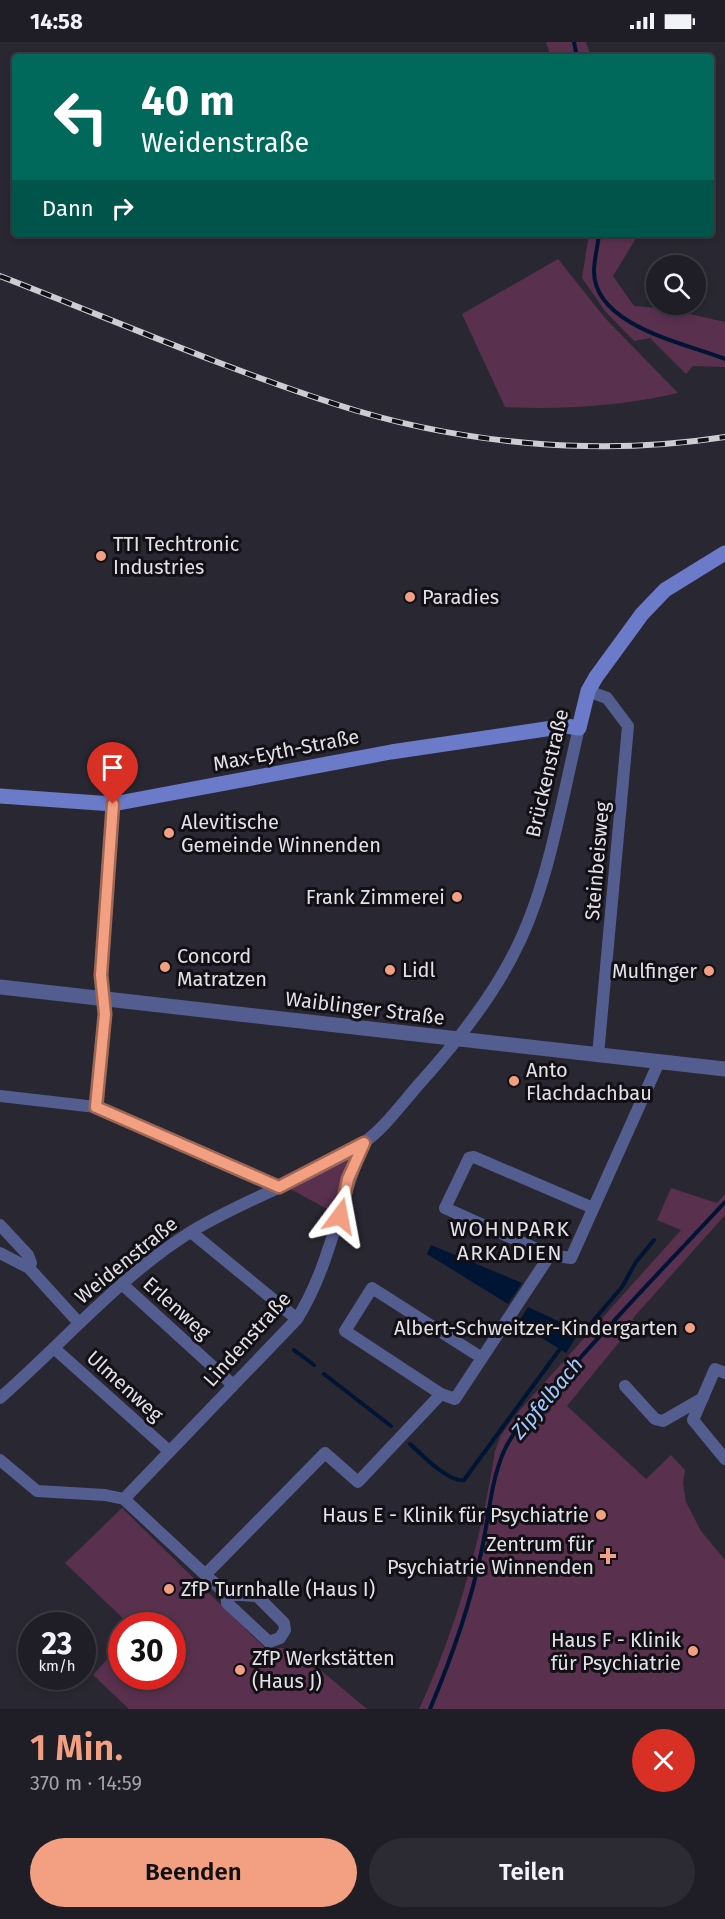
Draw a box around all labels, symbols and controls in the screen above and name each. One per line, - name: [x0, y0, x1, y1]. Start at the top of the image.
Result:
- text: 14:58: [30, 8, 83, 35]
- text: 40 m: [141, 76, 235, 126]
- icon: left: [42, 78, 120, 156]
- text: Weidenstraße: [141, 127, 309, 159]
- icon: right: [106, 192, 139, 225]
- text: Dann: [42, 195, 94, 222]
- map controls: [646, 255, 706, 315]
- button: search: [646, 255, 706, 315]
- place label: TTI Techtronic Industries: [113, 532, 239, 579]
- marker: TTI Techtronic Industries: [94, 549, 108, 563]
- place label: Paradies: [422, 585, 499, 609]
- marker: Paradies: [403, 590, 417, 604]
- street label: Brückenstraße: [521, 706, 573, 840]
- street label: Max-Eyth-Straße: [211, 724, 361, 776]
- pin: [87, 742, 138, 804]
- icon: arrive: [96, 751, 129, 784]
- street label: Steinbeisweg: [580, 800, 614, 921]
- place label: Alevitische Gemeinde Winnenden: [181, 810, 381, 857]
- marker: Alevitische Gemeinde Winnenden: [162, 826, 176, 840]
- place label: Frank Zimmerei: [306, 885, 445, 909]
- marker: Frank Zimmerei: [450, 890, 464, 904]
- place label: Concord Matratzen: [177, 944, 267, 991]
- place label: Lidl: [402, 958, 436, 982]
- place label: Mulfinger: [612, 959, 697, 983]
- marker: Concord Matratzen: [158, 960, 172, 974]
- marker: Lidl: [383, 963, 397, 977]
- marker: Mulfinger: [702, 964, 716, 978]
- street label: Waiblinger Straße: [284, 986, 446, 1030]
- place label: Anto Flachdachbau: [526, 1058, 652, 1105]
- marker: Anto Flachdachbau: [507, 1074, 521, 1088]
- position arrow: [308, 1184, 372, 1248]
- street label: Weidenstraße: [70, 1211, 182, 1309]
- district label: WOHNPARK ARKADIEN: [450, 1216, 570, 1266]
- street label: Erlenweg: [138, 1272, 216, 1345]
- street label: Lindenstraße: [198, 1287, 296, 1391]
- place label: Albert-Schweitzer-Kindergarten: [394, 1316, 678, 1340]
- marker: Albert-Schweitzer-Kindergarten: [683, 1321, 697, 1335]
- street label: Ulmenweg: [82, 1345, 169, 1427]
- water label: Zipfelbach: [505, 1352, 589, 1445]
- place label: Haus E - Klinik für Psychiatrie: [322, 1503, 589, 1527]
- marker: Haus E - Klinik für Psychiatrie: [594, 1508, 608, 1522]
- place label: Zentrum für Psychiatrie Winnenden: [387, 1532, 594, 1579]
- marker: Zentrum für Psychiatrie Winnenden: [599, 1547, 617, 1565]
- place label: ZfP Turnhalle (Haus I): [181, 1577, 375, 1601]
- marker: ZfP Turnhalle (Haus I): [162, 1582, 176, 1596]
- speed limit sign: 30: [108, 1612, 186, 1690]
- text: 23: [42, 1626, 72, 1662]
- place label: Haus F - Klinik für Psychiatrie: [551, 1628, 682, 1675]
- marker: Haus F - Klinik für Psychiatrie: [686, 1644, 700, 1658]
- place label: ZfP Werkstätten (Haus J): [252, 1646, 395, 1693]
- text: km/h: [38, 1657, 76, 1675]
- marker: ZfP Werkstätten (Haus J): [233, 1663, 247, 1677]
- text: 1 Min.: [30, 1726, 123, 1770]
- button: close: [632, 1729, 695, 1792]
- text: 370 m · 14:59: [30, 1771, 142, 1795]
- button: Beenden: [30, 1838, 357, 1907]
- button: Teilen: [369, 1838, 695, 1907]

